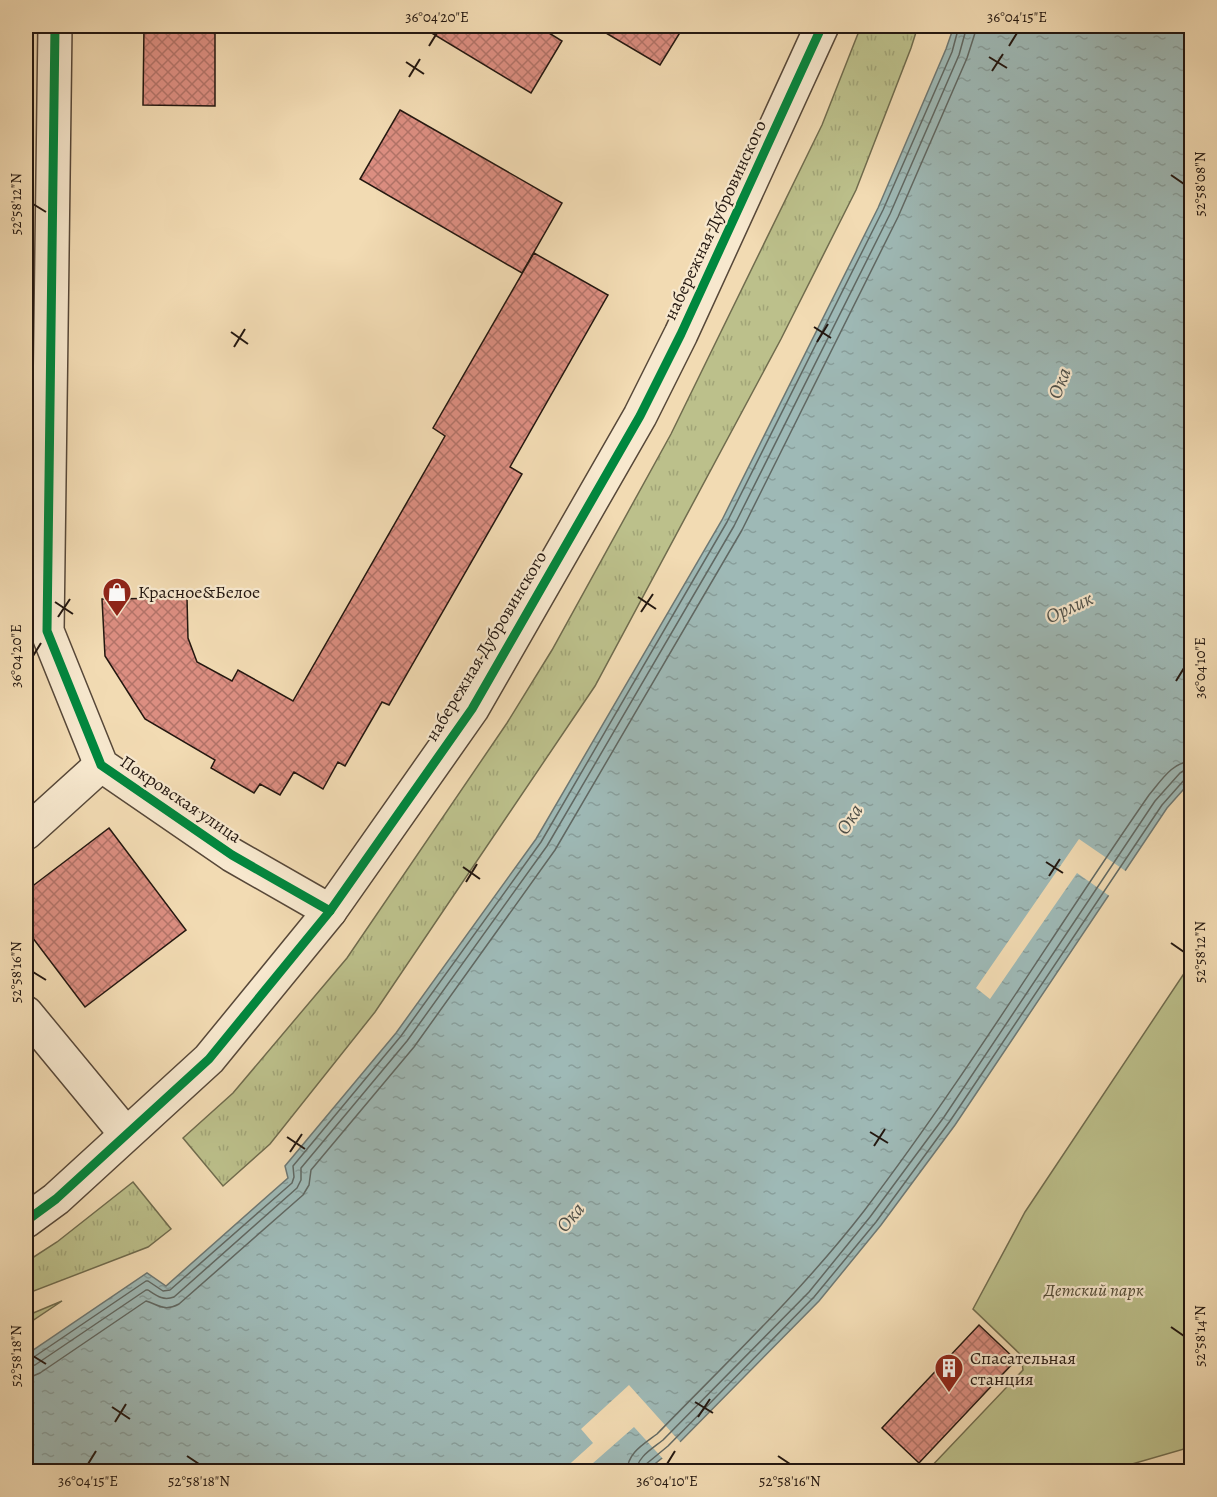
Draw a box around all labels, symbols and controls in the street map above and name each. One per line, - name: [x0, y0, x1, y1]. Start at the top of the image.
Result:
- text: 36°04'20"E: [405, 7, 469, 27]
- text: 36°04'15"E: [987, 7, 1047, 27]
- street label: набережная Дубровинского: [658, 116, 772, 324]
- text: 52°58'08"N: [1190, 151, 1210, 217]
- text: 52°58'12"N: [6, 173, 26, 235]
- water label: Ока: [1041, 364, 1078, 403]
- street label: набережная Дубровинского: [420, 546, 552, 746]
- shop icon: Красное&Белое: [101, 576, 133, 618]
- place label: Красное&Белое: [138, 580, 260, 604]
- water label: Орлик: [1041, 585, 1097, 630]
- text: 36°04'20"E: [6, 624, 26, 688]
- text: 36°04'10"E: [1190, 637, 1210, 699]
- street label: Покровская улица: [116, 750, 247, 849]
- water label: Ока: [830, 799, 869, 840]
- text: 52°58'12"N: [1190, 921, 1210, 983]
- text: 52°58'16"N: [6, 941, 26, 1003]
- water label: Ока: [550, 1197, 591, 1238]
- park label: Детский парк: [1042, 1278, 1144, 1302]
- text: 52°58'14"N: [1190, 1305, 1210, 1367]
- text: 52°58'18"N: [6, 1325, 26, 1387]
- place label: Спасательная станция: [970, 1346, 1076, 1391]
- building icon: Спасательная станция: [933, 1352, 965, 1394]
- text: 36°04'15"E: [58, 1471, 118, 1491]
- text: 52°58'18"N: [168, 1471, 230, 1491]
- text: 36°04'10"E: [636, 1471, 698, 1491]
- text: 52°58'16"N: [759, 1471, 821, 1491]

